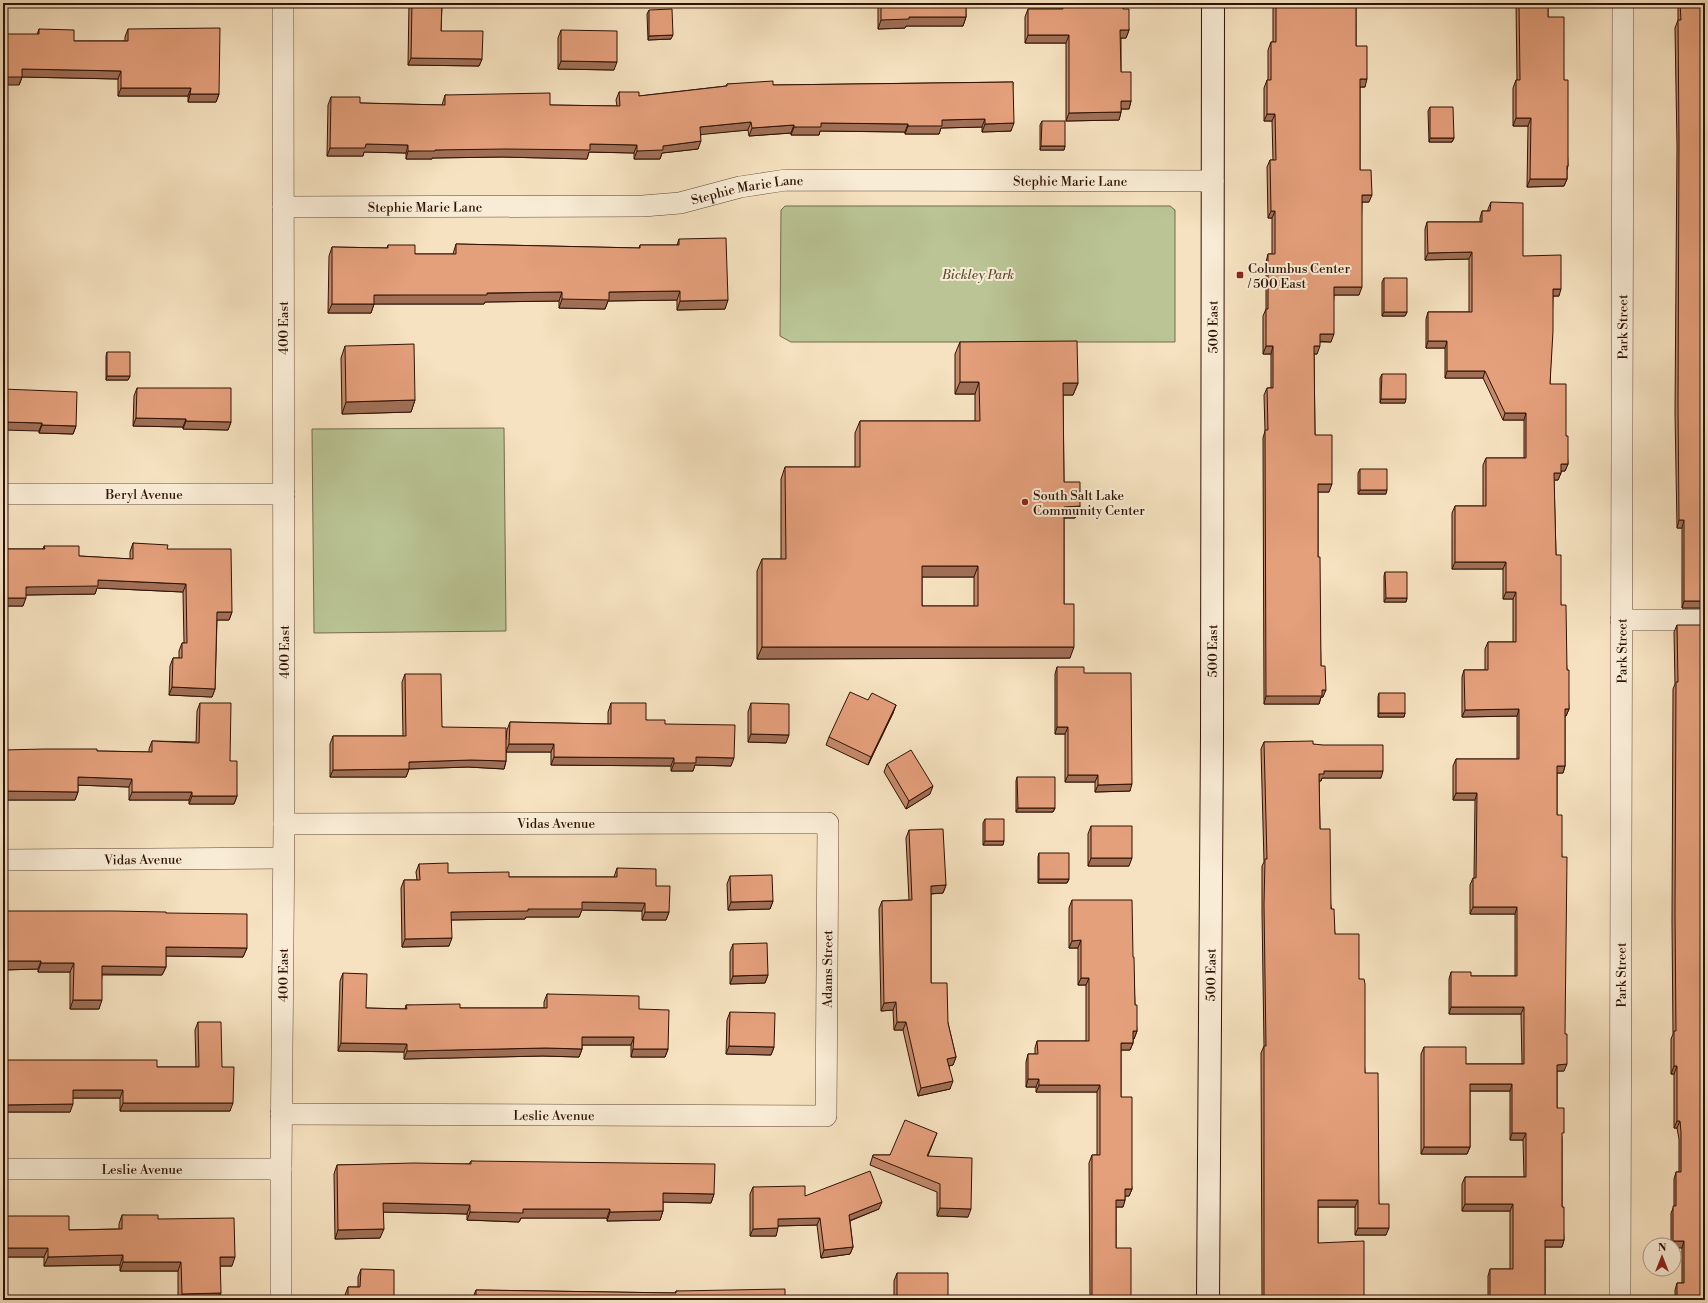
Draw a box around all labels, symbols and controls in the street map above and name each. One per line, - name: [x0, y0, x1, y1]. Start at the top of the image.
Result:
- street label: Stephie Marie Lane: [689, 173, 804, 209]
- street label: Stephie Marie Lane: [1013, 174, 1128, 190]
- street label: Stephie Marie Lane: [368, 199, 483, 216]
- place label: Columbus Center / 500 East: [1247, 261, 1350, 292]
- park label: Bickley Park: [941, 267, 1014, 283]
- marker: Columbus Center / 500 East: [1235, 270, 1245, 280]
- street label: Park Street: [1615, 294, 1631, 360]
- street label: 500 East: [1206, 300, 1222, 354]
- street label: 400 East: [276, 301, 292, 355]
- street label: Beryl Avenue: [104, 487, 183, 503]
- place label: South Salt Lake Community Center: [1033, 488, 1145, 519]
- marker: South Salt Lake Community Center: [1020, 497, 1030, 507]
- street label: Park Street: [1614, 618, 1631, 684]
- street label: 500 East: [1205, 624, 1221, 678]
- street label: 400 East: [277, 625, 293, 679]
- street label: Vidas Avenue: [516, 816, 595, 832]
- street label: Vidas Avenue: [103, 852, 183, 868]
- street label: Adams Street: [820, 930, 836, 1009]
- street label: Park Street: [1614, 942, 1630, 1008]
- street label: 400 East: [275, 948, 292, 1002]
- street label: 500 East: [1203, 948, 1220, 1002]
- street label: Leslie Avenue: [513, 1108, 595, 1124]
- street label: Leslie Avenue: [101, 1162, 183, 1178]
- north arrow: [1642, 1237, 1682, 1277]
- text: N: [1658, 1241, 1667, 1255]

